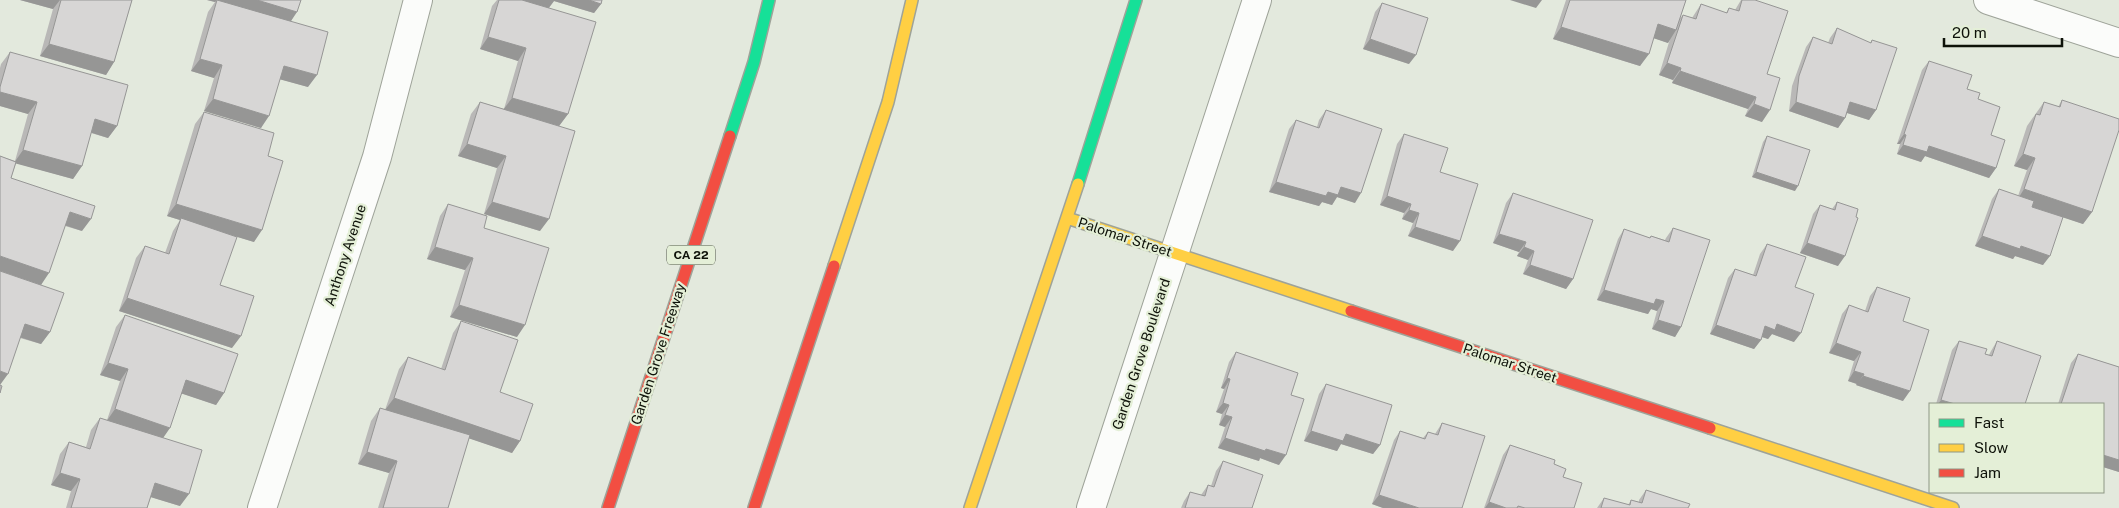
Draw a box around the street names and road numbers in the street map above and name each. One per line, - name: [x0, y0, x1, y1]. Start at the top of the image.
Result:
- street label: Anthony Avenue: [321, 202, 369, 308]
- street label: Palomar Street: [1076, 214, 1174, 260]
- road number: CA 22: [667, 246, 715, 264]
- street label: Garden Grove Boulevard: [1109, 276, 1173, 432]
- street label: Garden Grove Freeway: [628, 281, 689, 427]
- street label: Palomar Street: [1461, 340, 1559, 386]

